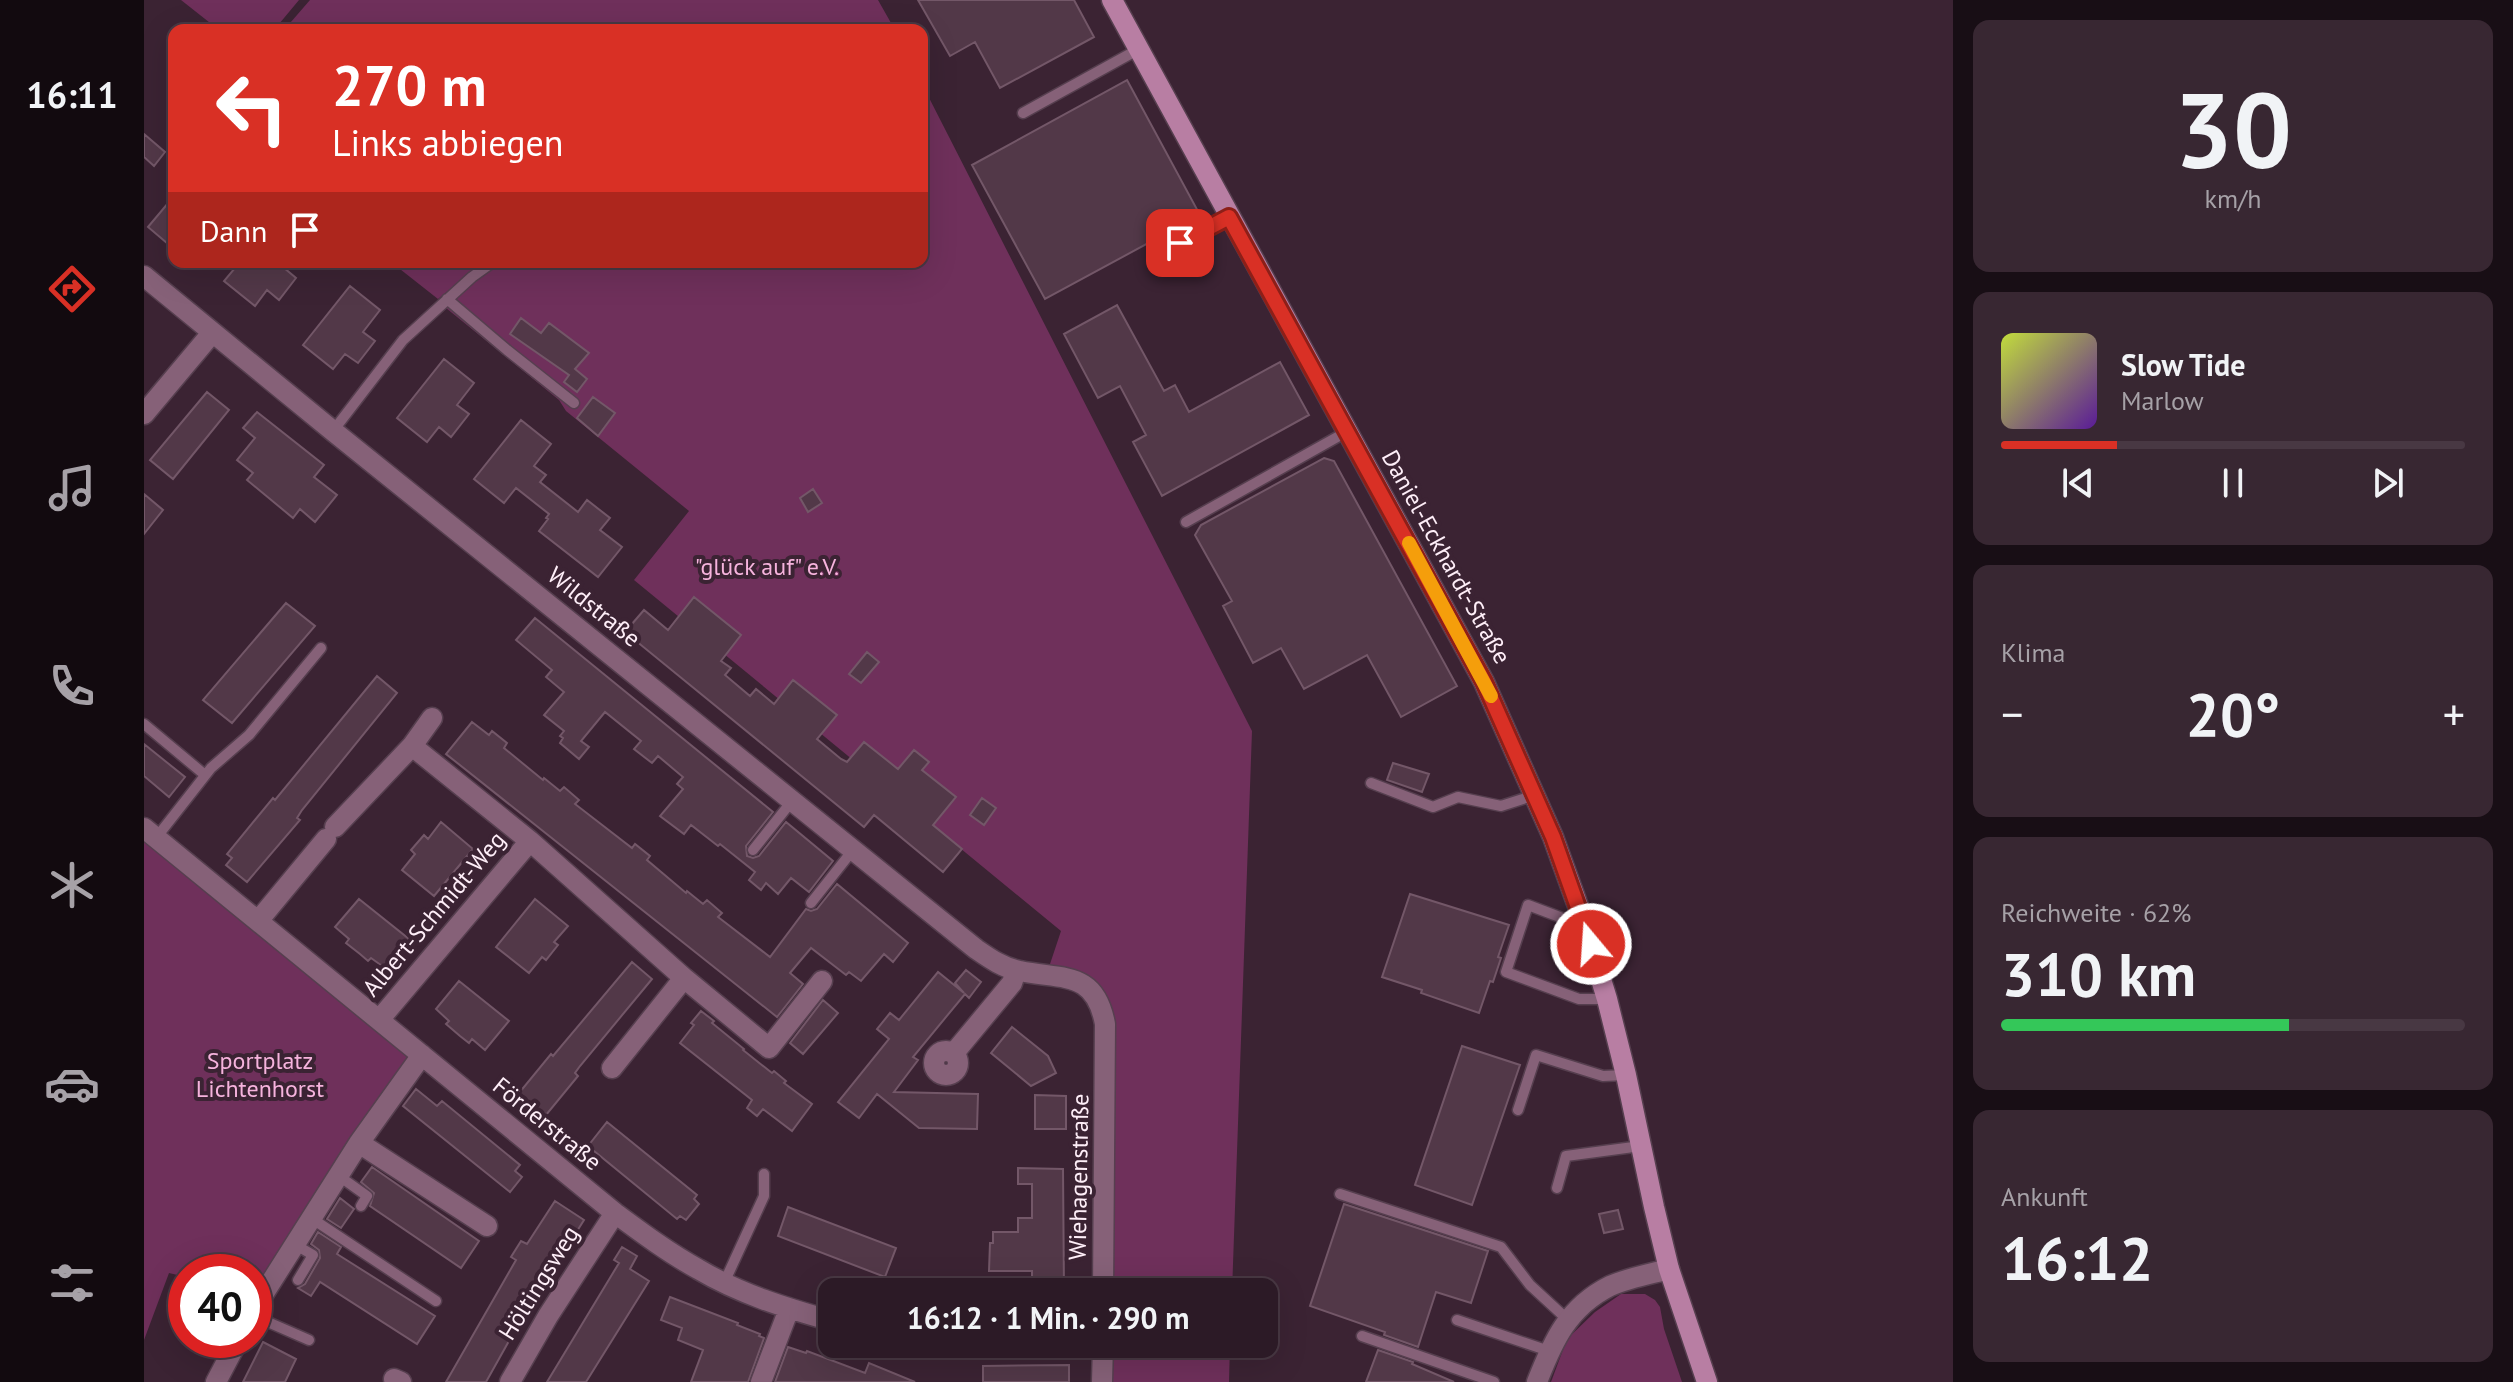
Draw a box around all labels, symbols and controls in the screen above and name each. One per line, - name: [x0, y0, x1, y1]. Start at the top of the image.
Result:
- text: 270 m: [332, 49, 487, 121]
- icon: left: [200, 56, 304, 160]
- text: 30: [2174, 62, 2292, 197]
- text: 16:11: [26, 71, 118, 118]
- text: Links abbiegen: [332, 119, 564, 166]
- text: km/h: [2205, 182, 2262, 215]
- icon: arrive: [283, 208, 327, 252]
- pin: [1146, 209, 1214, 277]
- text: Dann: [200, 211, 267, 250]
- icon: arrive: [1158, 221, 1202, 265]
- icon: directions: [44, 261, 100, 317]
- text: Slow Tide: [2121, 345, 2246, 384]
- text: Marlow: [2121, 384, 2204, 417]
- street label: Daniel-Eckhardt-Straße: [1375, 444, 1518, 669]
- icon: music: [44, 460, 100, 516]
- icon: previous: [2056, 461, 2100, 505]
- icon: pause: [2211, 461, 2255, 505]
- icon: next: [2366, 461, 2410, 505]
- park label: "glück auf" e.V.: [695, 551, 839, 582]
- street label: Wildstraße: [541, 560, 647, 654]
- text: Klima: [2001, 636, 2065, 669]
- icon: phone: [44, 658, 100, 714]
- text: 20°: [2186, 675, 2280, 753]
- text: −: [2001, 685, 2023, 742]
- text: +: [2443, 685, 2465, 742]
- street label: Albert-Schmidt-Weg: [355, 825, 512, 1003]
- icon: climate: [44, 857, 100, 913]
- text: Reichweite · 62%: [2001, 896, 2191, 929]
- position arrow: [1549, 902, 1633, 986]
- text: 310 km: [2001, 935, 2196, 1013]
- park label: Sportplatz Lichtenhorst: [196, 1045, 324, 1104]
- icon: car: [44, 1056, 100, 1112]
- street label: Förderstraße: [486, 1070, 608, 1177]
- street label: Wiehagenstraße: [1062, 1094, 1095, 1260]
- text: Ankunft: [2001, 1180, 2088, 1213]
- text: 16:12: [2001, 1219, 2153, 1297]
- street label: Höltingsweg: [491, 1220, 586, 1346]
- speed limit sign: 40: [168, 1254, 272, 1358]
- icon: filters: [44, 1255, 100, 1311]
- text: 16:12 · 1 Min. · 290 m: [907, 1298, 1189, 1337]

